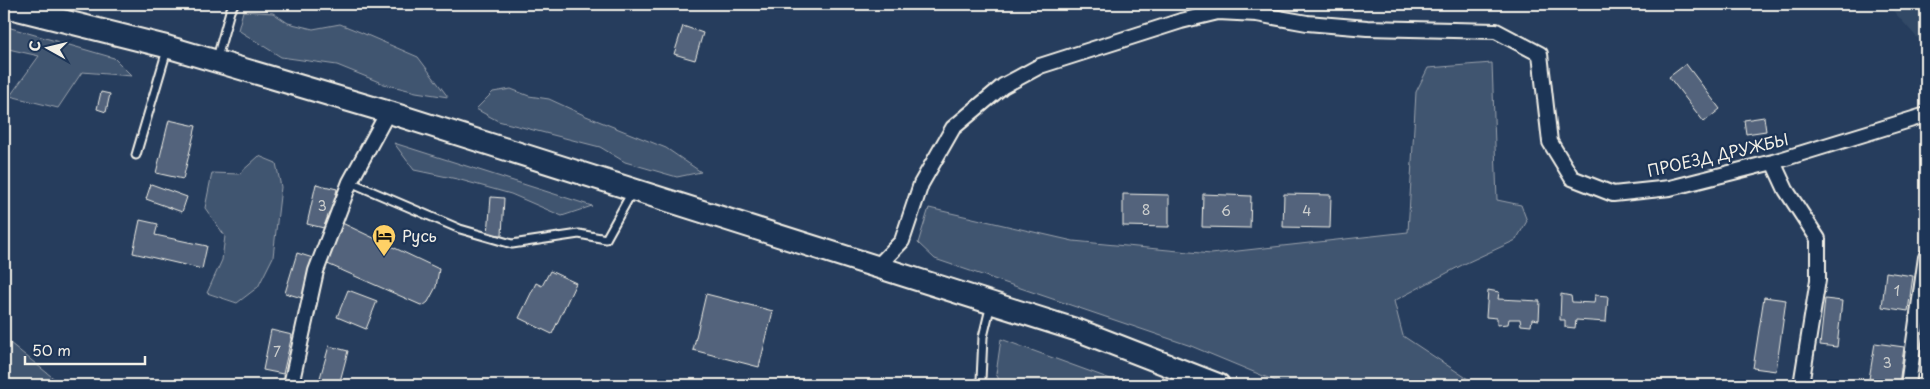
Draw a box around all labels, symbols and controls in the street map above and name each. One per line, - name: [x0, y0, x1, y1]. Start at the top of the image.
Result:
- north arrow: [22, 22, 72, 72]
- text: С: [24, 39, 46, 53]
- street label: ПРОЕЗД ДРУЖБЫ: [1645, 126, 1791, 182]
- house number: 3: [317, 195, 327, 216]
- house number: 8: [1142, 199, 1150, 220]
- house number: 6: [1221, 200, 1231, 221]
- house number: 4: [1302, 200, 1312, 221]
- hotel icon: Русь: [371, 223, 397, 257]
- place label: Русь: [402, 223, 437, 247]
- house number: 1: [1894, 280, 1900, 301]
- scale bar: [25, 334, 145, 366]
- text: 50 m: [32, 338, 71, 361]
- house number: 7: [273, 341, 281, 362]
- house number: 3: [1882, 352, 1892, 373]

